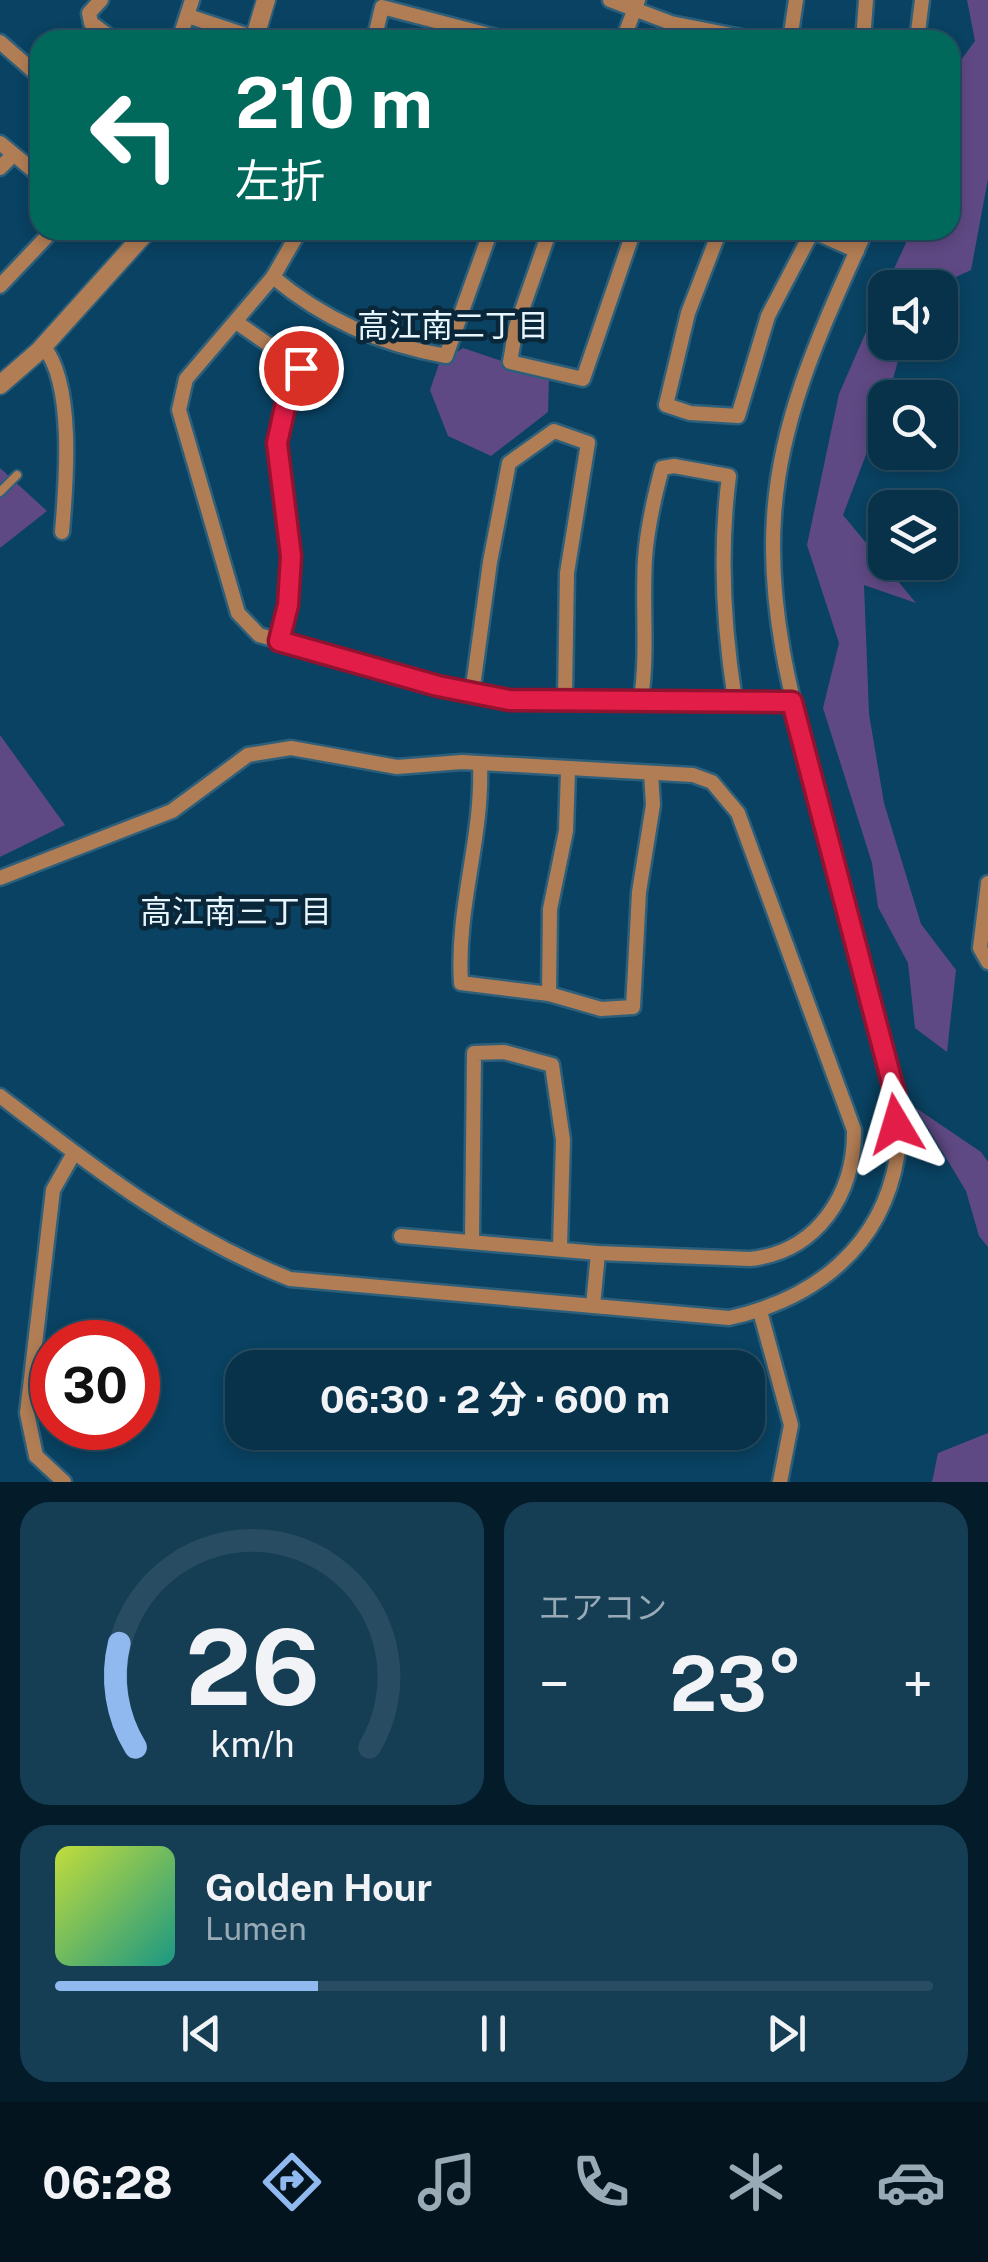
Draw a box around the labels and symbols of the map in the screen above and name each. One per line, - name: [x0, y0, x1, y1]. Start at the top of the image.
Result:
- district label: 高江南二丁目: [357, 307, 549, 344]
- pin: [259, 326, 344, 411]
- district label: 高江南三丁目: [140, 893, 332, 930]
- position arrow: [844, 1072, 948, 1176]
- speed limit sign: 30: [30, 1320, 160, 1450]

